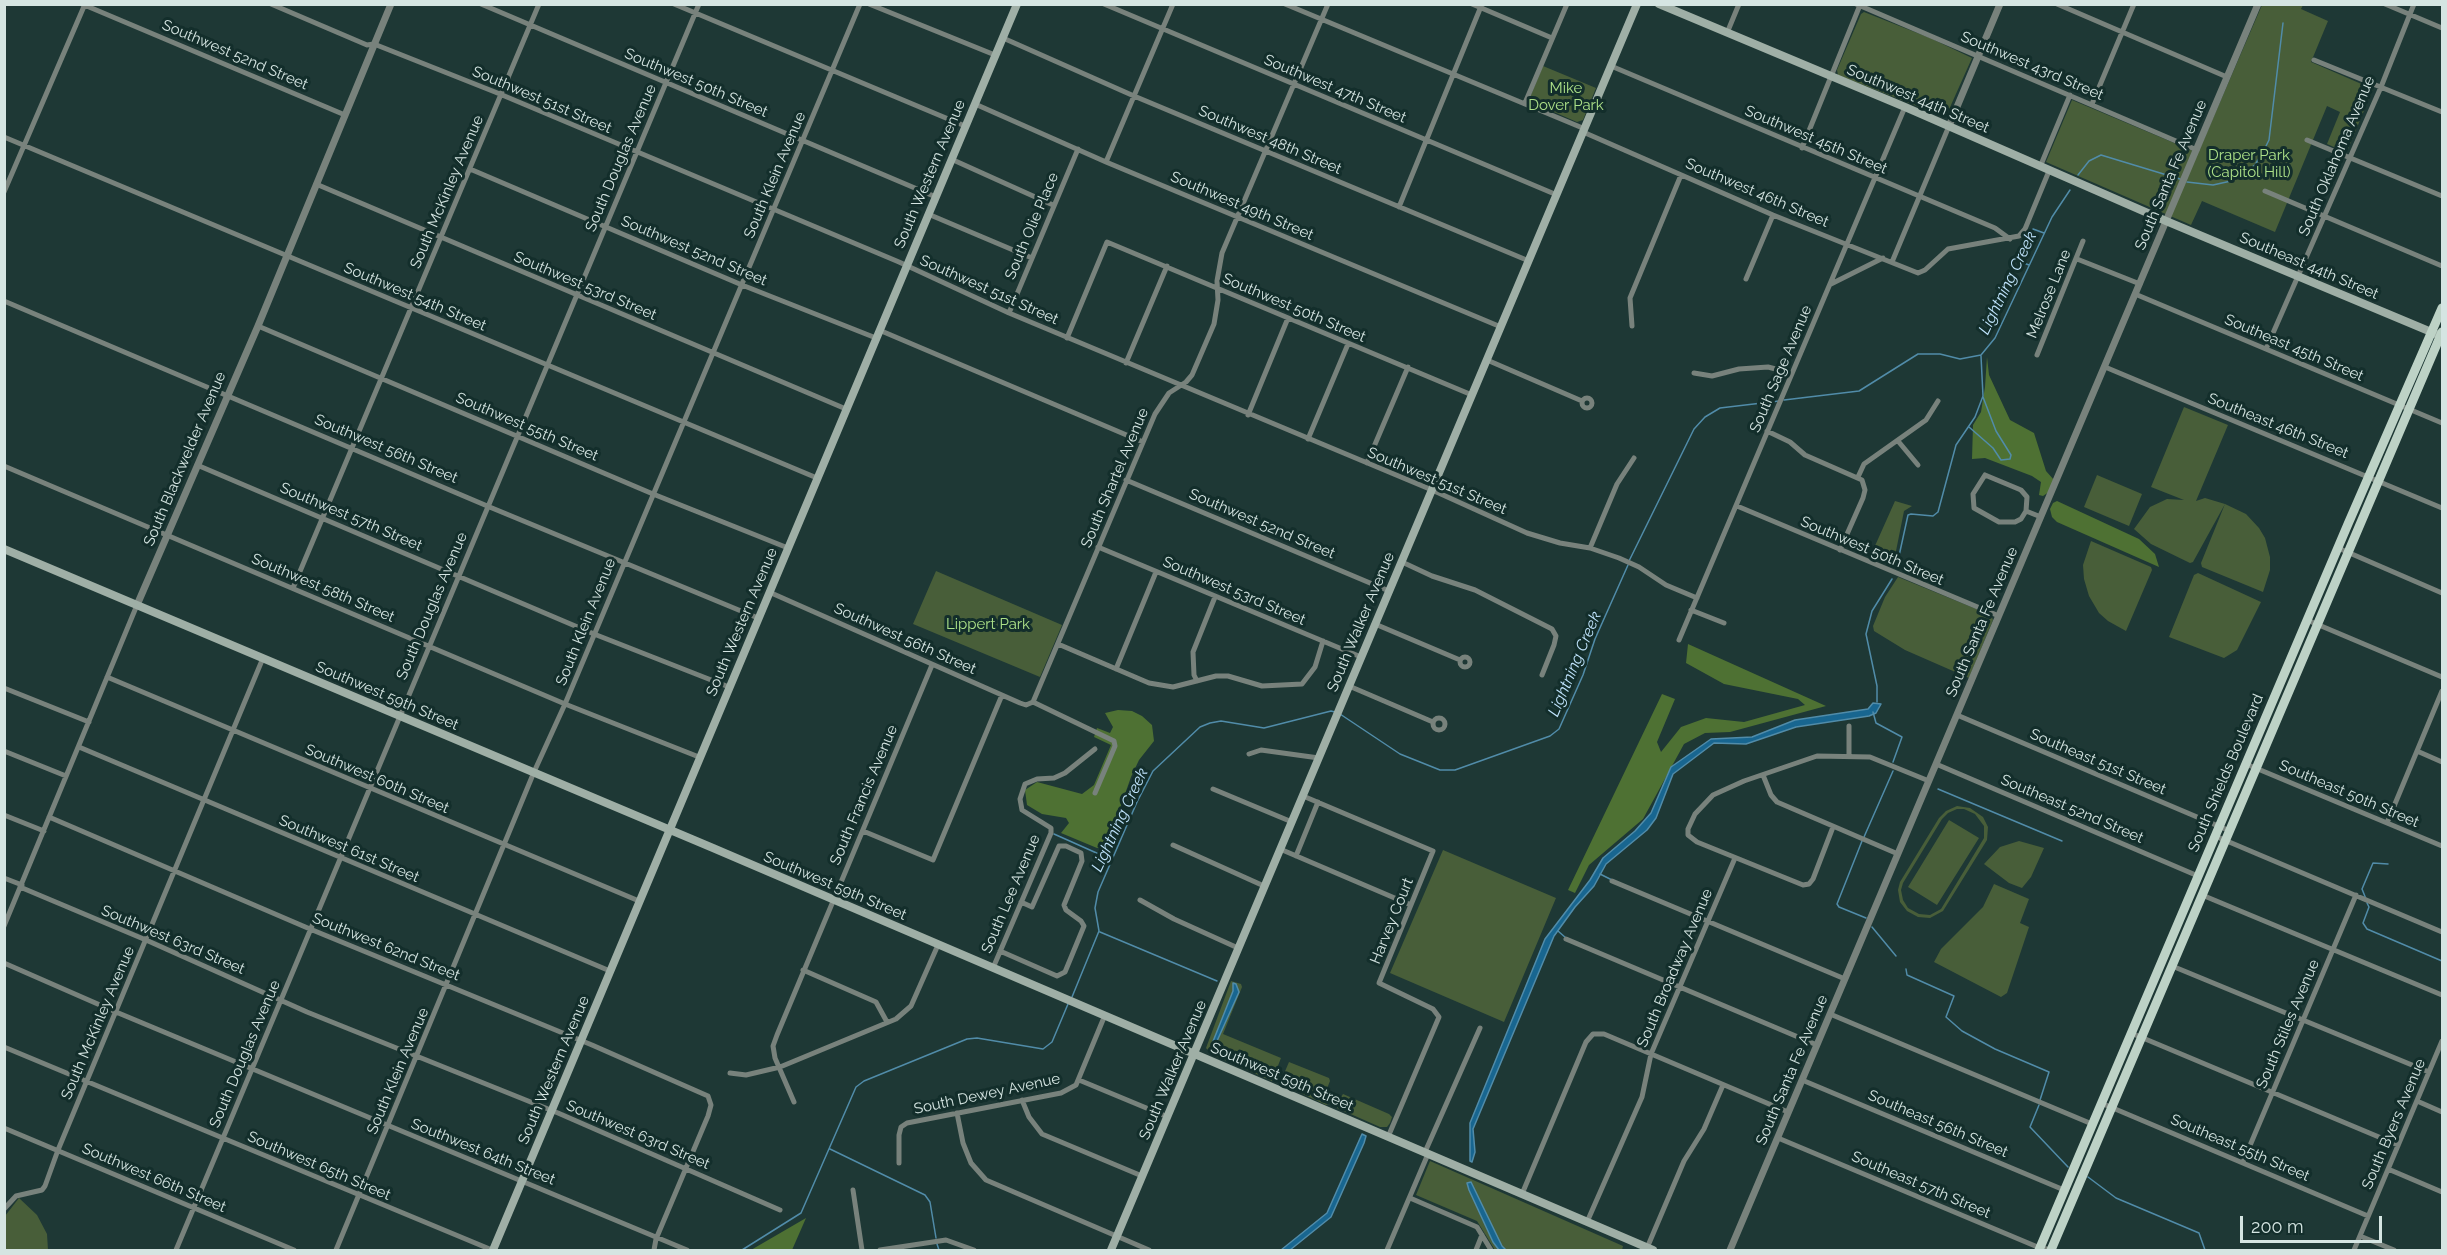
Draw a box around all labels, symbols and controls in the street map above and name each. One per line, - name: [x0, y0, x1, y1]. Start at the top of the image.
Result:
- street label: Southwest 52nd Street: [159, 16, 311, 94]
- street label: Southwest 43rd Street: [1958, 28, 2106, 104]
- street label: Southwest 50th Street: [622, 45, 770, 121]
- street label: Southwest 47th Street: [1261, 51, 1409, 127]
- street label: Southwest 44th Street: [1844, 61, 1992, 137]
- street label: Southwest 51st Street: [470, 62, 614, 138]
- street label: South Oklahoma Avenue: [2295, 73, 2379, 239]
- park label: Mike Dover Park: [1528, 79, 1604, 114]
- street label: South Douglas Avenue: [582, 82, 660, 234]
- street label: South Western Avenue: [891, 97, 969, 251]
- street label: South Santa Fe Avenue: [2131, 97, 2211, 253]
- street label: Southwest 48th Street: [1196, 102, 1344, 178]
- street label: Southwest 45th Street: [1742, 102, 1890, 178]
- street label: South Klein Avenue: [740, 109, 810, 241]
- street label: South McKinley Avenue: [407, 113, 487, 271]
- park label: Draper Park (Capitol Hill): [2208, 146, 2290, 181]
- street label: Southwest 46th Street: [1683, 155, 1831, 231]
- street label: Southwest 49th Street: [1168, 168, 1316, 244]
- street label: South Olie Place: [1001, 170, 1063, 282]
- street label: Southwest 52nd Street: [618, 212, 770, 290]
- water label: Lightning Creek: [1975, 228, 2041, 338]
- street label: Southeast 44th Street: [2237, 229, 2381, 303]
- street label: Melrose Lane: [2023, 247, 2075, 341]
- street label: Southwest 53rd Street: [511, 248, 659, 324]
- street label: Southwest 51st Street: [917, 251, 1061, 329]
- street label: Southwest 54th Street: [341, 259, 489, 335]
- street label: Southwest 50th Street: [1220, 270, 1368, 346]
- street label: South Sage Avenue: [1746, 303, 1816, 435]
- street label: Southeast 45th Street: [2222, 311, 2366, 385]
- street label: South Blackwelder Avenue: [140, 369, 230, 549]
- street label: Southwest 55th Street: [453, 389, 601, 465]
- street label: Southeast 46th Street: [2205, 390, 2351, 462]
- street label: South Shartel Avenue: [1077, 405, 1153, 551]
- street label: Southwest 56th Street: [312, 411, 460, 487]
- street label: Southwest 51st Street: [1365, 443, 1509, 519]
- street label: Southwest 57th Street: [277, 479, 425, 555]
- street label: Southwest 52nd Street: [1186, 485, 1338, 563]
- street label: Southwest 50th Street: [1798, 513, 1946, 589]
- street label: South Douglas Avenue: [393, 530, 471, 682]
- street label: South Santa Fe Avenue: [1942, 544, 2022, 700]
- street label: South Western Avenue: [703, 545, 781, 699]
- street label: Southwest 58th Street: [249, 550, 397, 626]
- street label: South Walker Avenue: [1323, 550, 1399, 694]
- street label: Southwest 53rd Street: [1160, 553, 1308, 629]
- street label: South Klein Avenue: [552, 556, 620, 688]
- street label: Southwest 56th Street: [831, 600, 979, 678]
- water label: Lightning Creek: [1544, 609, 1606, 719]
- park label: Lippert Park: [946, 615, 1030, 633]
- street label: Southwest 59th Street: [313, 658, 461, 734]
- street label: South Shields Boulevard: [2185, 691, 2267, 855]
- street label: South Francis Avenue: [826, 722, 902, 868]
- street label: Southeast 51st Street: [2027, 725, 2169, 799]
- street label: Southwest 60th Street: [302, 740, 452, 818]
- street label: Southeast 50th Street: [2276, 756, 2422, 832]
- water label: Lightning Creek: [1088, 765, 1152, 875]
- street label: Southeast 52nd Street: [1998, 771, 2146, 847]
- street label: Southwest 61st Street: [276, 811, 422, 887]
- street label: South Lee Avenue: [978, 832, 1044, 956]
- street label: Southwest 59th Street: [761, 848, 909, 924]
- street label: Harvey Court: [1367, 875, 1417, 967]
- street label: South Broadway Avenue: [1633, 886, 1717, 1050]
- street label: Southwest 63rd Street: [99, 902, 247, 978]
- street label: Southwest 62nd Street: [310, 909, 462, 985]
- street label: South McKinley Avenue: [58, 944, 138, 1102]
- street label: South Stiles Avenue: [2253, 957, 2323, 1091]
- street label: South Douglas Avenue: [206, 978, 284, 1130]
- street label: South Santa Fe Avenue: [1752, 992, 1832, 1148]
- street label: South Western Avenue: [515, 993, 593, 1147]
- street label: South Walker Avenue: [1135, 998, 1211, 1142]
- street label: South Klein Avenue: [363, 1005, 433, 1137]
- street label: Southwest 59th Street: [1208, 1039, 1356, 1115]
- street label: South Byers Avenue: [2358, 1056, 2430, 1192]
- street label: South Dewey Avenue: [912, 1070, 1062, 1118]
- street label: Southeast 56th Street: [1865, 1086, 2011, 1162]
- street label: Southwest 63rd Street: [564, 1097, 712, 1173]
- street label: Southeast 55th Street: [2168, 1111, 2312, 1185]
- street label: Southwest 64th Street: [408, 1115, 558, 1189]
- street label: Southwest 65th Street: [245, 1128, 393, 1204]
- street label: Southwest 66th Street: [79, 1140, 229, 1216]
- street label: Southeast 57th Street: [1849, 1148, 1993, 1222]
- scale bar: [2243, 1204, 2386, 1242]
- text: 200 m: [2251, 1216, 2304, 1237]

